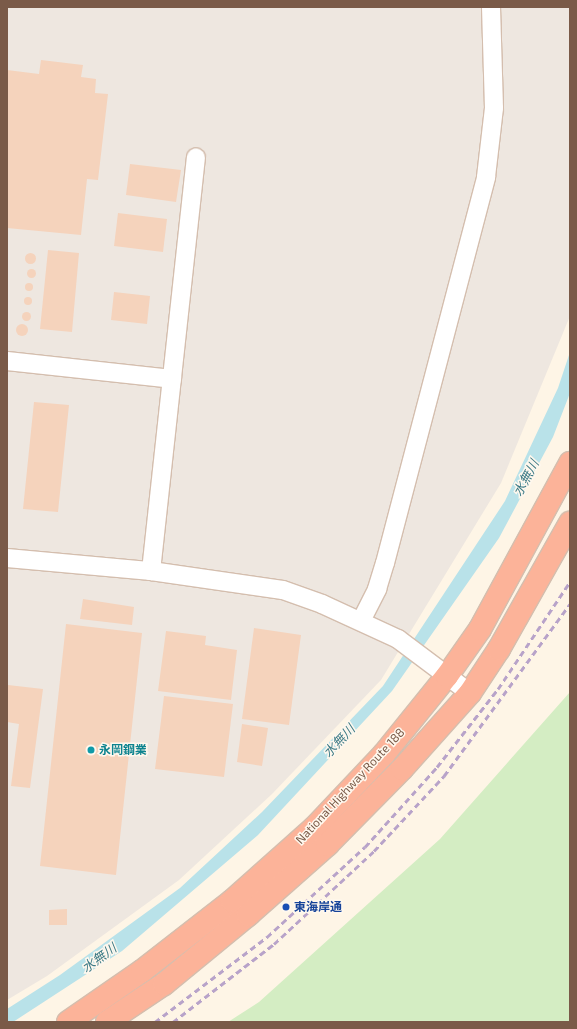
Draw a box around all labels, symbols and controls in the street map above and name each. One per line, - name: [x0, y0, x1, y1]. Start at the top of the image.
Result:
- water label: 水無川: [510, 457, 542, 499]
- water label: 水無川: [320, 721, 358, 761]
- street label: National Highway Route 188: [292, 725, 408, 847]
- place label: 永岡鋼業: [99, 743, 147, 757]
- marker: 永岡鋼業: [86, 745, 96, 755]
- place label: 東海岸通: [294, 900, 342, 914]
- marker: 東海岸通: [281, 902, 291, 912]
- water label: 水無川: [79, 940, 119, 976]

